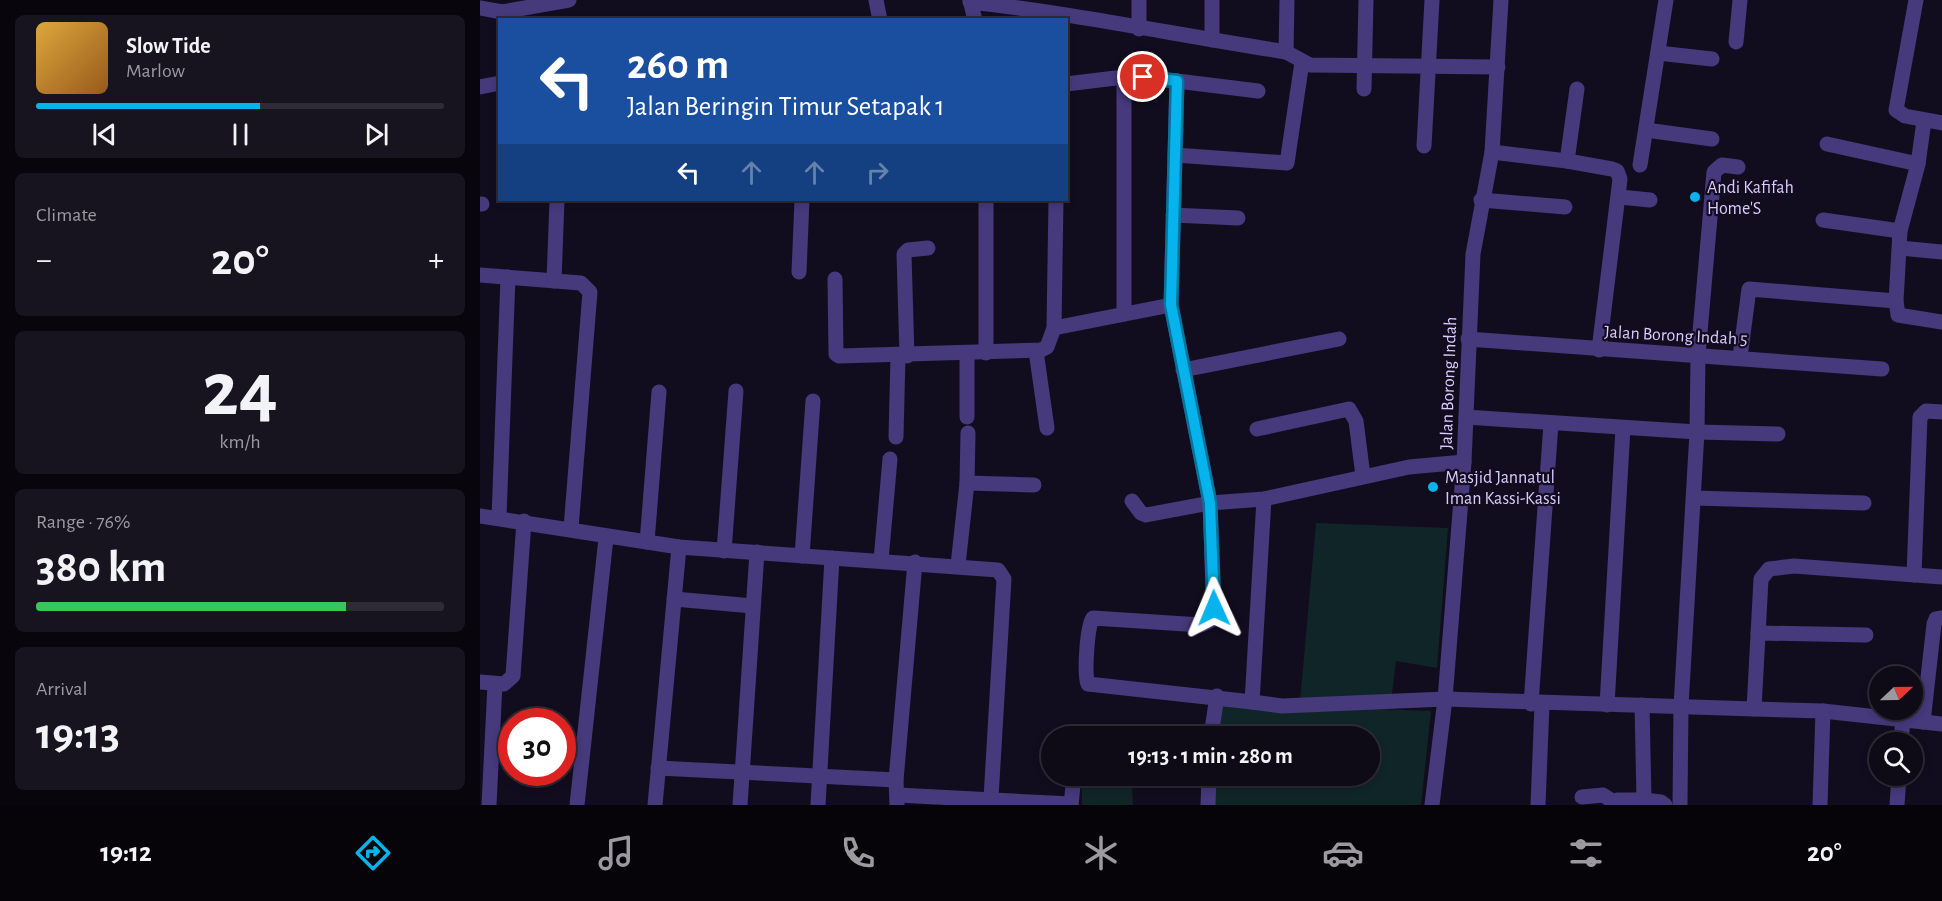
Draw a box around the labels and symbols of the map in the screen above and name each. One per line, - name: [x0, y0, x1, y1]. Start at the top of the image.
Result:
- pin: [1117, 51, 1168, 102]
- place label: Andi Kafifah Home'S: [1707, 179, 1794, 218]
- marker: Andi Kafifah Home'S: [1688, 190, 1702, 204]
- street label: Jalan Borong Indah: [1438, 316, 1460, 450]
- street label: Jalan Borong Indah 5: [1604, 323, 1748, 349]
- place label: Masjid Jannatul Iman Kassi-Kassi: [1445, 469, 1561, 508]
- marker: Masjid Jannatul Iman Kassi-Kassi: [1426, 480, 1440, 494]
- position arrow: [1182, 576, 1246, 640]
- north arrow: [1869, 666, 1923, 720]
- speed limit sign: 30: [498, 708, 576, 786]

